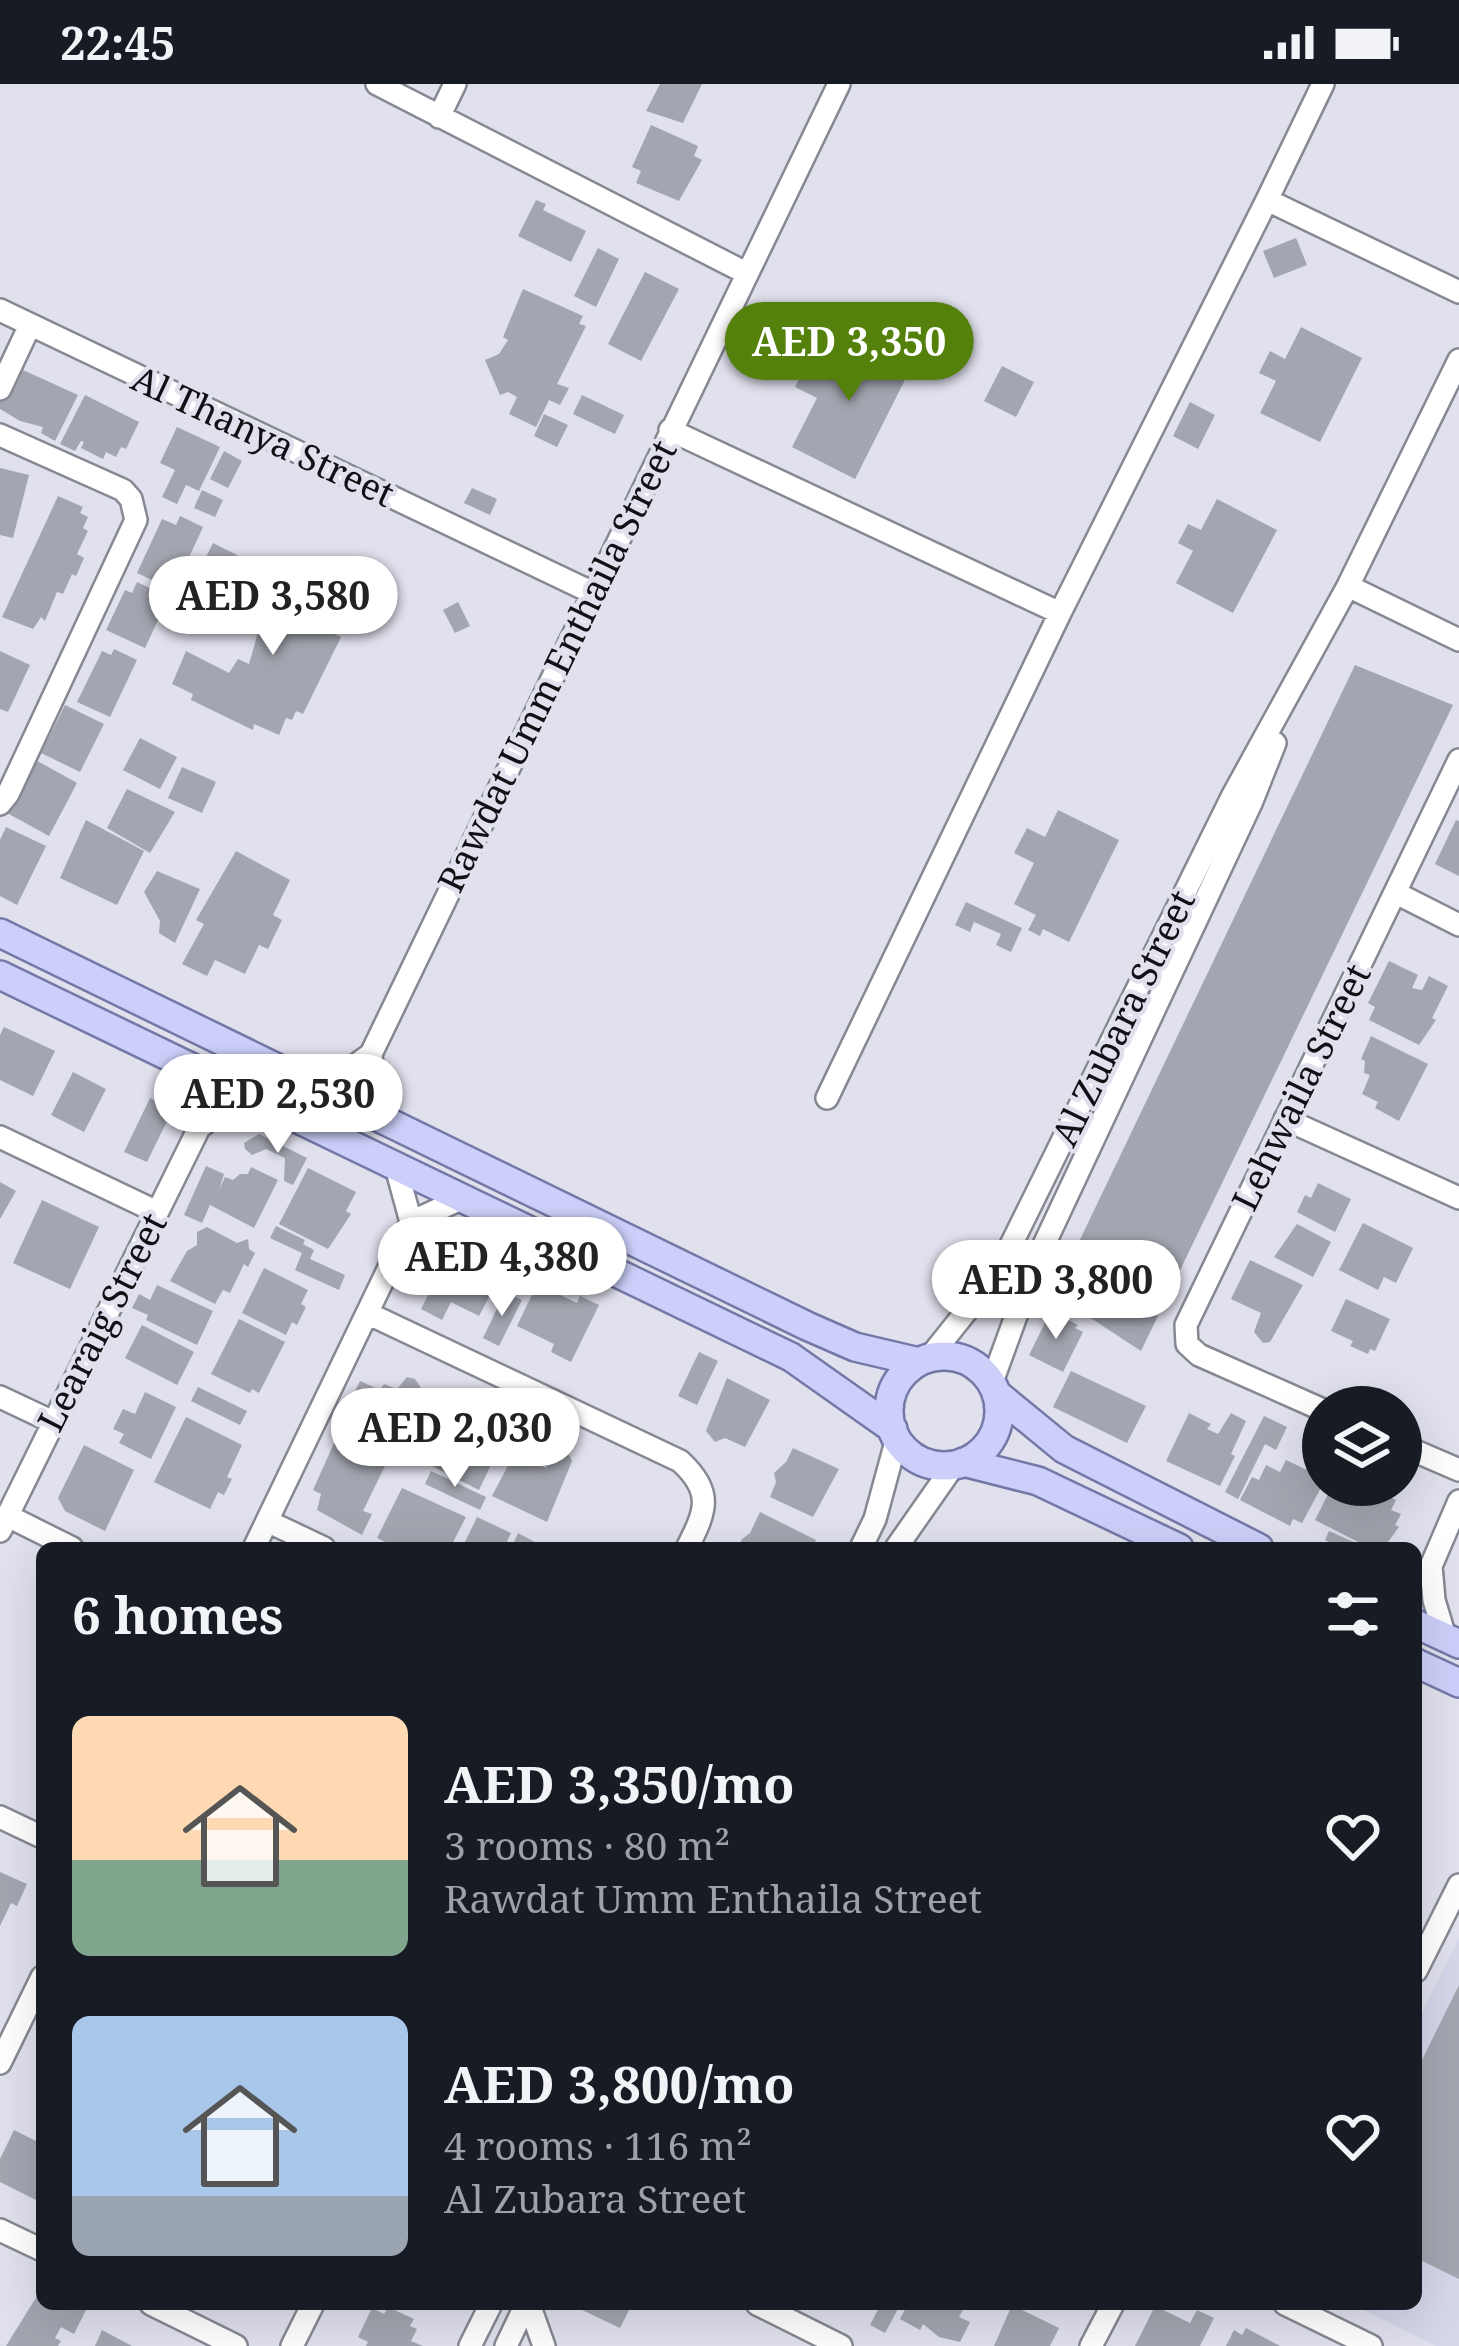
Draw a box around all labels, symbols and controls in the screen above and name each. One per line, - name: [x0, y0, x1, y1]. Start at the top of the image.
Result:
- text: 22:45: [60, 12, 175, 73]
- pin: AED 3,350: [712, 302, 986, 404]
- text: AED 3,350: [752, 314, 946, 367]
- street label: Al Thanya Street: [124, 353, 402, 518]
- street label: Rawdat Umm Enthaila Street: [426, 432, 687, 900]
- pin: AED 3,580: [136, 556, 410, 658]
- text: AED 3,580: [176, 568, 370, 621]
- street label: Al Zubara Street: [1039, 882, 1206, 1154]
- street label: Lehwaila Street: [1220, 955, 1381, 1218]
- pin: AED 2,530: [141, 1054, 415, 1156]
- text: AED 2,530: [181, 1066, 375, 1119]
- street label: Learaig Street: [25, 1204, 178, 1439]
- pin: AED 4,380: [365, 1217, 639, 1319]
- text: AED 4,380: [405, 1229, 599, 1282]
- pin: AED 3,800: [919, 1240, 1193, 1342]
- text: AED 3,800: [959, 1252, 1153, 1305]
- map controls: [1302, 1386, 1422, 1506]
- button: layers: [1302, 1386, 1422, 1506]
- pin: AED 2,030: [318, 1388, 592, 1490]
- text: AED 2,030: [358, 1400, 552, 1453]
- text: 6 homes: [72, 1579, 283, 1649]
- icon: filters: [1320, 1581, 1386, 1647]
- text: AED 3,350/mo: [444, 1748, 795, 1818]
- icon: home: [168, 1764, 312, 1908]
- icon: heart: [1320, 1803, 1386, 1869]
- text: 3 rooms · 80 m²: [444, 1818, 730, 1871]
- text: Rawdat Umm Enthaila Street: [444, 1871, 982, 1924]
- text: AED 3,800/mo: [444, 2048, 795, 2118]
- icon: home: [168, 2064, 312, 2208]
- icon: heart: [1320, 2103, 1386, 2169]
- text: 4 rooms · 116 m²: [444, 2118, 752, 2171]
- text: Al Zubara Street: [444, 2171, 746, 2224]

